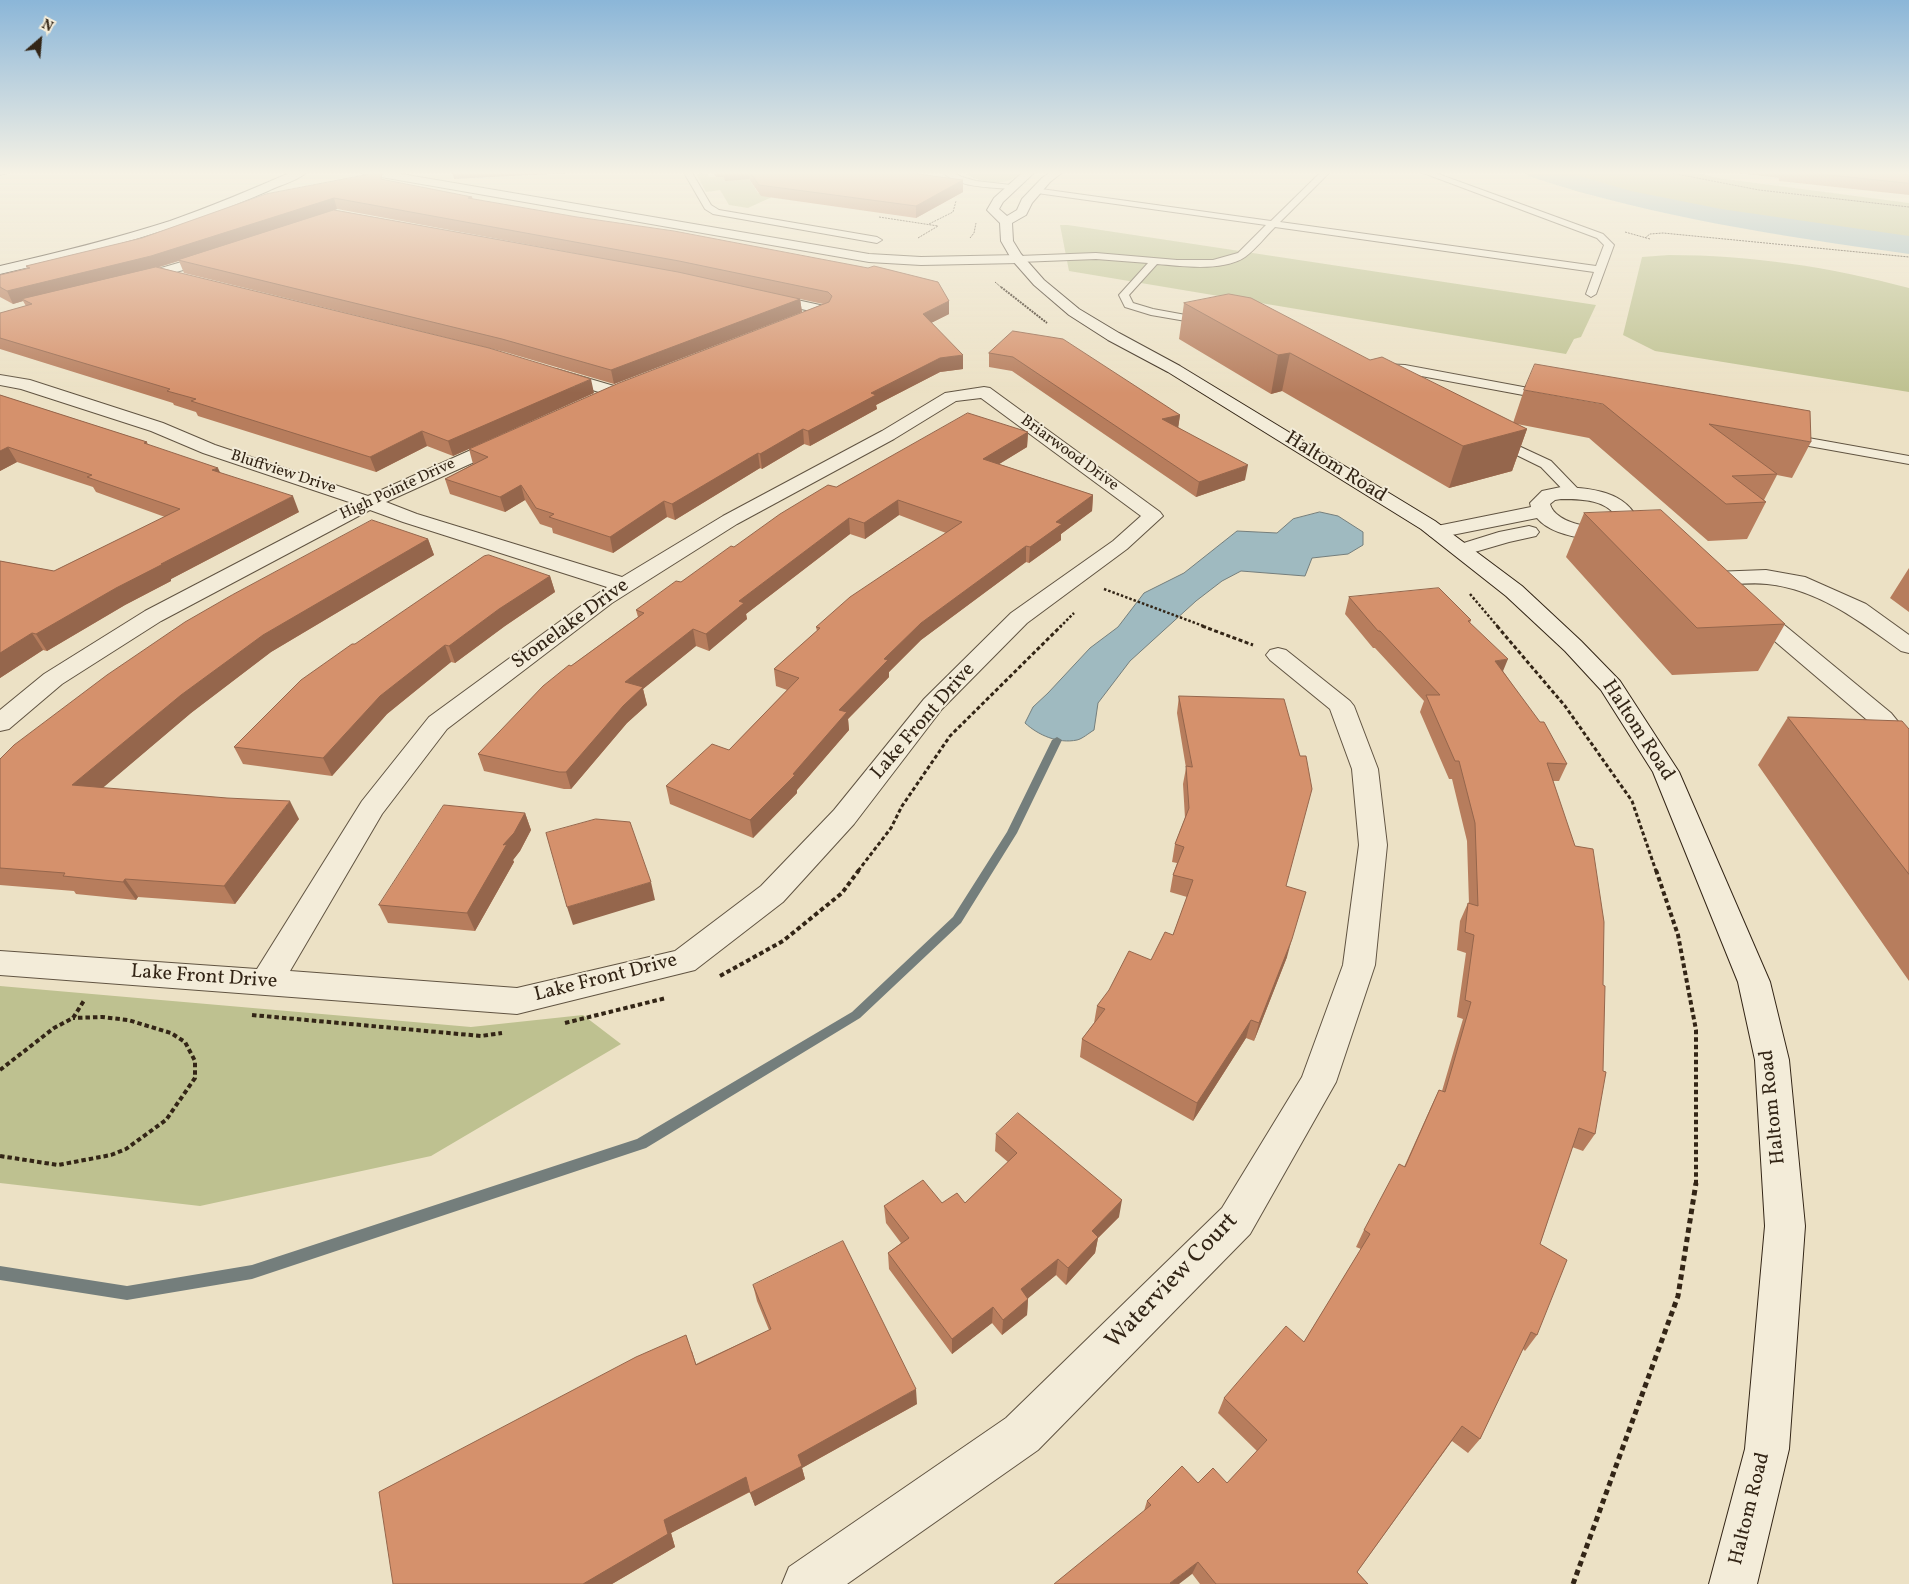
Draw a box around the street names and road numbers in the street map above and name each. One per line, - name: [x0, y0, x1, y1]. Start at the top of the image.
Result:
- street label: Briarwood Drive: [1016, 412, 1122, 496]
- street label: Haltom Road: [1280, 427, 1390, 509]
- street label: Bluffview Drive: [228, 447, 338, 499]
- street label: High Pointe Drive: [337, 455, 459, 525]
- street label: Stonelake Drive: [508, 575, 634, 675]
- street label: Lake Front Drive: [867, 659, 981, 785]
- street label: Haltom Road: [1596, 676, 1678, 786]
- street label: Lake Front Drive: [532, 950, 680, 1008]
- street label: Lake Front Drive: [130, 961, 278, 995]
- street label: Haltom Road: [1756, 1048, 1792, 1166]
- street label: Waterview Court: [1101, 1208, 1245, 1356]
- street label: Haltom Road: [1725, 1450, 1777, 1568]

